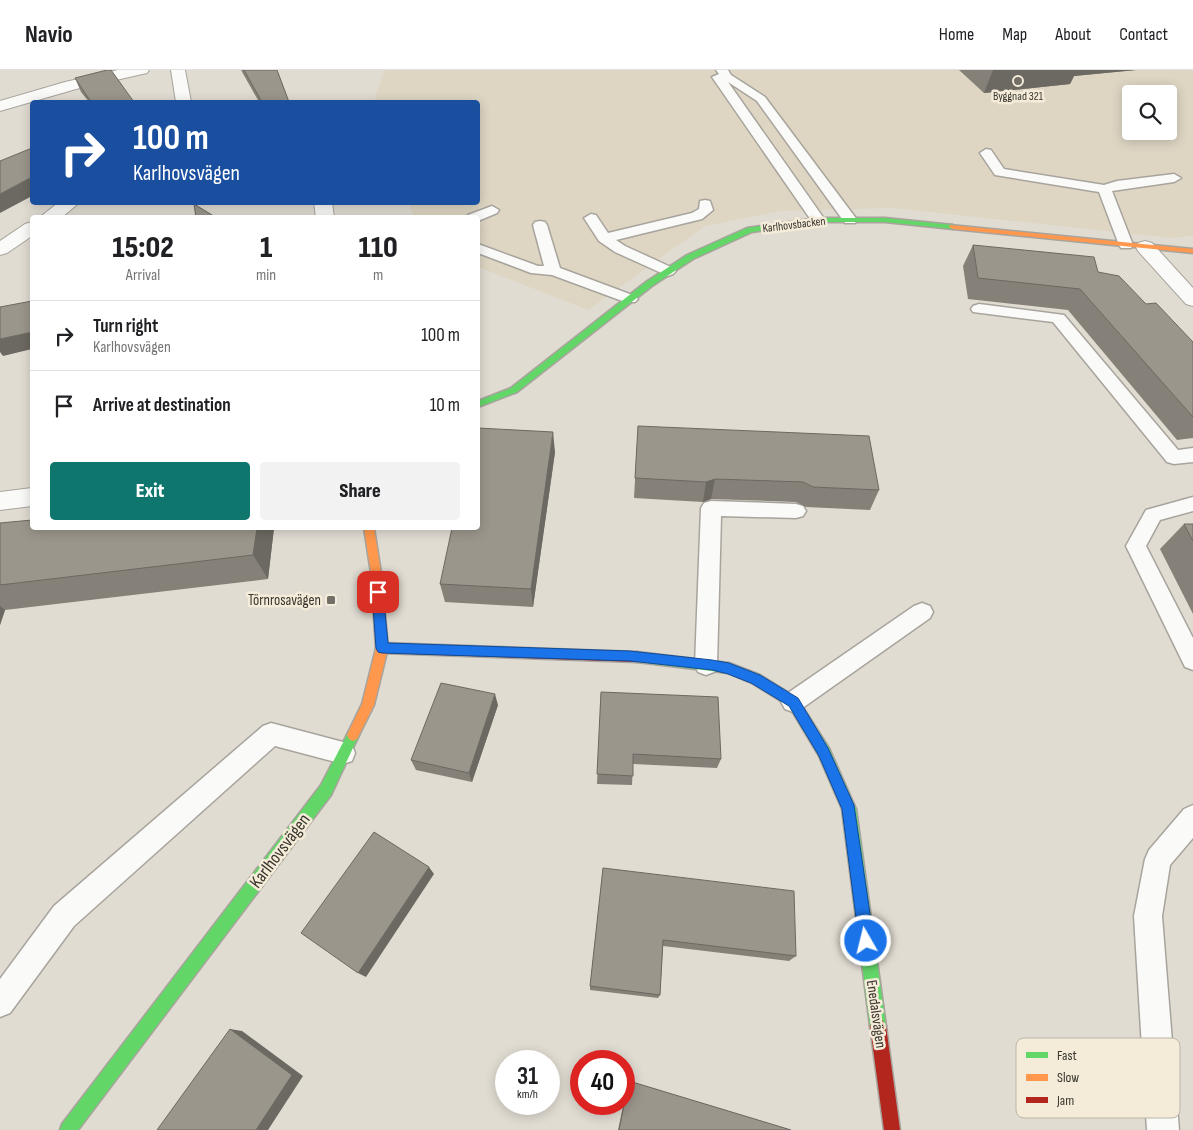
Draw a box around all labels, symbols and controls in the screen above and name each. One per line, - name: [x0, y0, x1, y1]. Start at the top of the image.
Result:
- text: Navio: [25, 20, 73, 49]
- text: Home: [939, 24, 974, 45]
- text: Map: [1002, 24, 1027, 45]
- text: About: [1055, 24, 1091, 45]
- text: Contact: [1119, 24, 1168, 45]
- marker: Byggnad 321: [1012, 75, 1024, 87]
- map controls: [1122, 85, 1177, 140]
- button: search: [1122, 85, 1177, 140]
- place label: Byggnad 321: [993, 89, 1044, 104]
- text: 100 m: [133, 117, 209, 160]
- icon: right: [50, 120, 115, 185]
- text: Karlhovsvägen: [133, 160, 240, 187]
- street label: Karlhovsbacken: [762, 214, 826, 236]
- text: 15:02: [112, 230, 174, 266]
- text: 1: [260, 230, 272, 266]
- text: 110: [358, 230, 398, 266]
- text: Arrival: [126, 266, 160, 285]
- text: min: [256, 266, 276, 285]
- text: m: [373, 266, 383, 285]
- text: Turn right: [93, 315, 158, 338]
- icon: right: [50, 322, 78, 350]
- text: 100 m: [421, 324, 460, 347]
- text: Karlhovsvägen: [93, 338, 171, 357]
- icon: arrive: [50, 392, 78, 420]
- text: Arrive at destination: [93, 394, 231, 417]
- text: 10 m: [430, 394, 460, 417]
- button: Exit: [50, 462, 250, 520]
- button: Share: [260, 462, 460, 520]
- pin: [357, 571, 399, 613]
- icon: arrive: [364, 578, 392, 606]
- place label: Törnrosavägen: [248, 591, 321, 610]
- marker: Törnrosavägen: [325, 594, 337, 606]
- street label: Karlhovsvägen: [245, 810, 315, 892]
- position arrow: [839, 914, 891, 966]
- street label: Enedalsvägen: [862, 979, 890, 1049]
- legend: [1016, 1038, 1180, 1118]
- text: Fast: [1057, 1047, 1077, 1064]
- speed limit sign: 40: [570, 1050, 635, 1115]
- text: 31: [517, 1061, 538, 1092]
- text: Slow: [1057, 1069, 1079, 1086]
- text: km/h: [517, 1087, 538, 1102]
- text: Jam: [1056, 1092, 1074, 1109]

